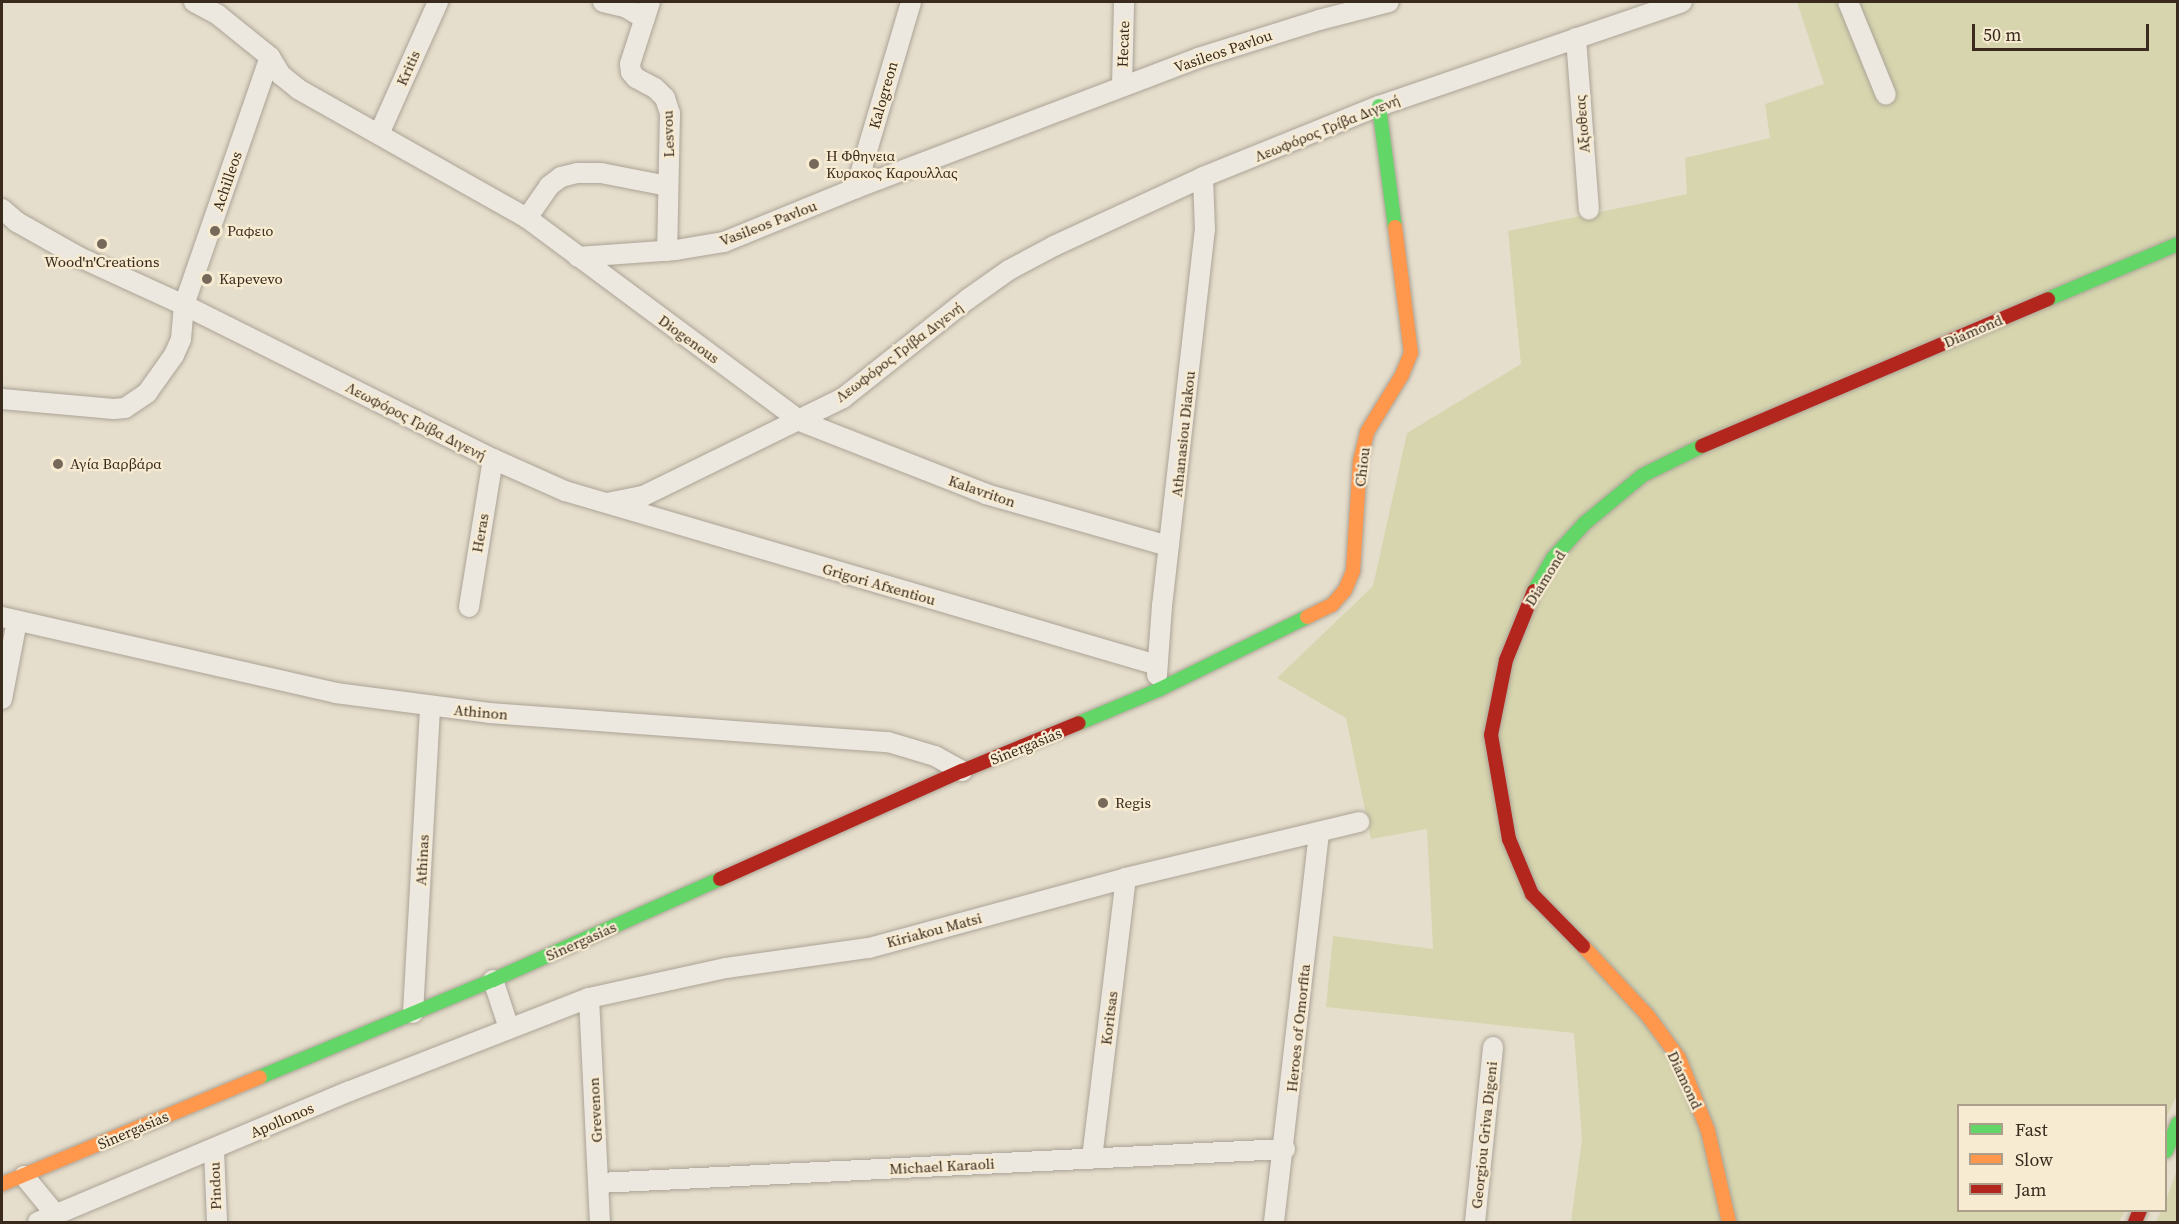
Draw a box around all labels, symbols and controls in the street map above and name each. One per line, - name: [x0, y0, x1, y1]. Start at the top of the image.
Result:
- scale bar: [1975, 12, 2152, 50]
- street label: Hecate: [1113, 20, 1133, 68]
- text: 50 m: [1983, 22, 2021, 47]
- street label: Vasileos Pavlou: [1172, 26, 1274, 76]
- street label: Kritis: [392, 48, 424, 88]
- street label: Kalogreon: [865, 59, 901, 131]
- street label: Λεωφόρος Γρίβα Διγενή: [1252, 91, 1402, 165]
- street label: Αξιοθεας: [1570, 94, 1594, 154]
- street label: Lesvou: [658, 110, 678, 158]
- place label: Η Φθηνεια Κυρακος Καρουλλας: [826, 146, 958, 181]
- street label: Achilleos: [208, 149, 246, 213]
- marker: Η Φθηνεια Κυρακος Καρουλλας: [807, 157, 821, 171]
- street label: Vasileos Pavlou: [717, 196, 819, 250]
- place label: Ραφειο: [227, 222, 273, 240]
- marker: Ραφειο: [208, 224, 222, 238]
- marker: Wood'n'Creations: [95, 237, 109, 251]
- place label: Wood'n'Creations: [44, 253, 160, 271]
- place label: Kapevevo: [219, 270, 283, 288]
- marker: Kapevevo: [200, 272, 214, 286]
- street label: Λεωφόρος Γρίβα Διγενή: [832, 298, 966, 406]
- street label: Diogenous: [655, 311, 723, 367]
- street label: Diamond: [1941, 311, 2005, 351]
- street label: Athanasiou Diakou: [1167, 370, 1199, 498]
- street label: Λεωφόρος Γρίβα Διγενή: [343, 378, 489, 464]
- street label: Chiou: [1351, 446, 1373, 488]
- place label: Αγία Βαρβάρα: [70, 455, 162, 473]
- marker: Αγία Βαρβάρα: [51, 457, 65, 471]
- street label: Kalavriton: [946, 471, 1018, 511]
- street label: Heras: [468, 512, 492, 554]
- street label: Diamond: [1521, 547, 1569, 609]
- street label: Grigori Afxentiou: [820, 559, 938, 609]
- street label: Athinon: [453, 701, 509, 723]
- street label: Sinergasias: [988, 724, 1064, 768]
- place label: Regis: [1115, 794, 1151, 812]
- marker: Regis: [1096, 796, 1110, 810]
- street label: Athinas: [412, 834, 432, 886]
- street label: Kiriakou Matsi: [884, 909, 984, 951]
- street label: Sinergasias: [543, 917, 619, 965]
- street label: Heroes of Omorfita: [1282, 963, 1314, 1093]
- street label: Koritsas: [1097, 990, 1121, 1046]
- street label: Diamond: [1664, 1048, 1706, 1112]
- street label: Georgiou Griva Digeni: [1467, 1060, 1501, 1210]
- street label: Grevenon: [584, 1077, 606, 1143]
- street label: Apollonos: [247, 1099, 317, 1141]
- legend: [1957, 1104, 2167, 1212]
- street label: Sinergasias: [95, 1107, 171, 1153]
- text: Fast: [2015, 1117, 2048, 1142]
- text: Slow: [2015, 1147, 2053, 1172]
- street label: Michael Karaoli: [889, 1154, 995, 1178]
- street label: Pindou: [205, 1162, 225, 1210]
- text: Jam: [2015, 1177, 2047, 1202]

